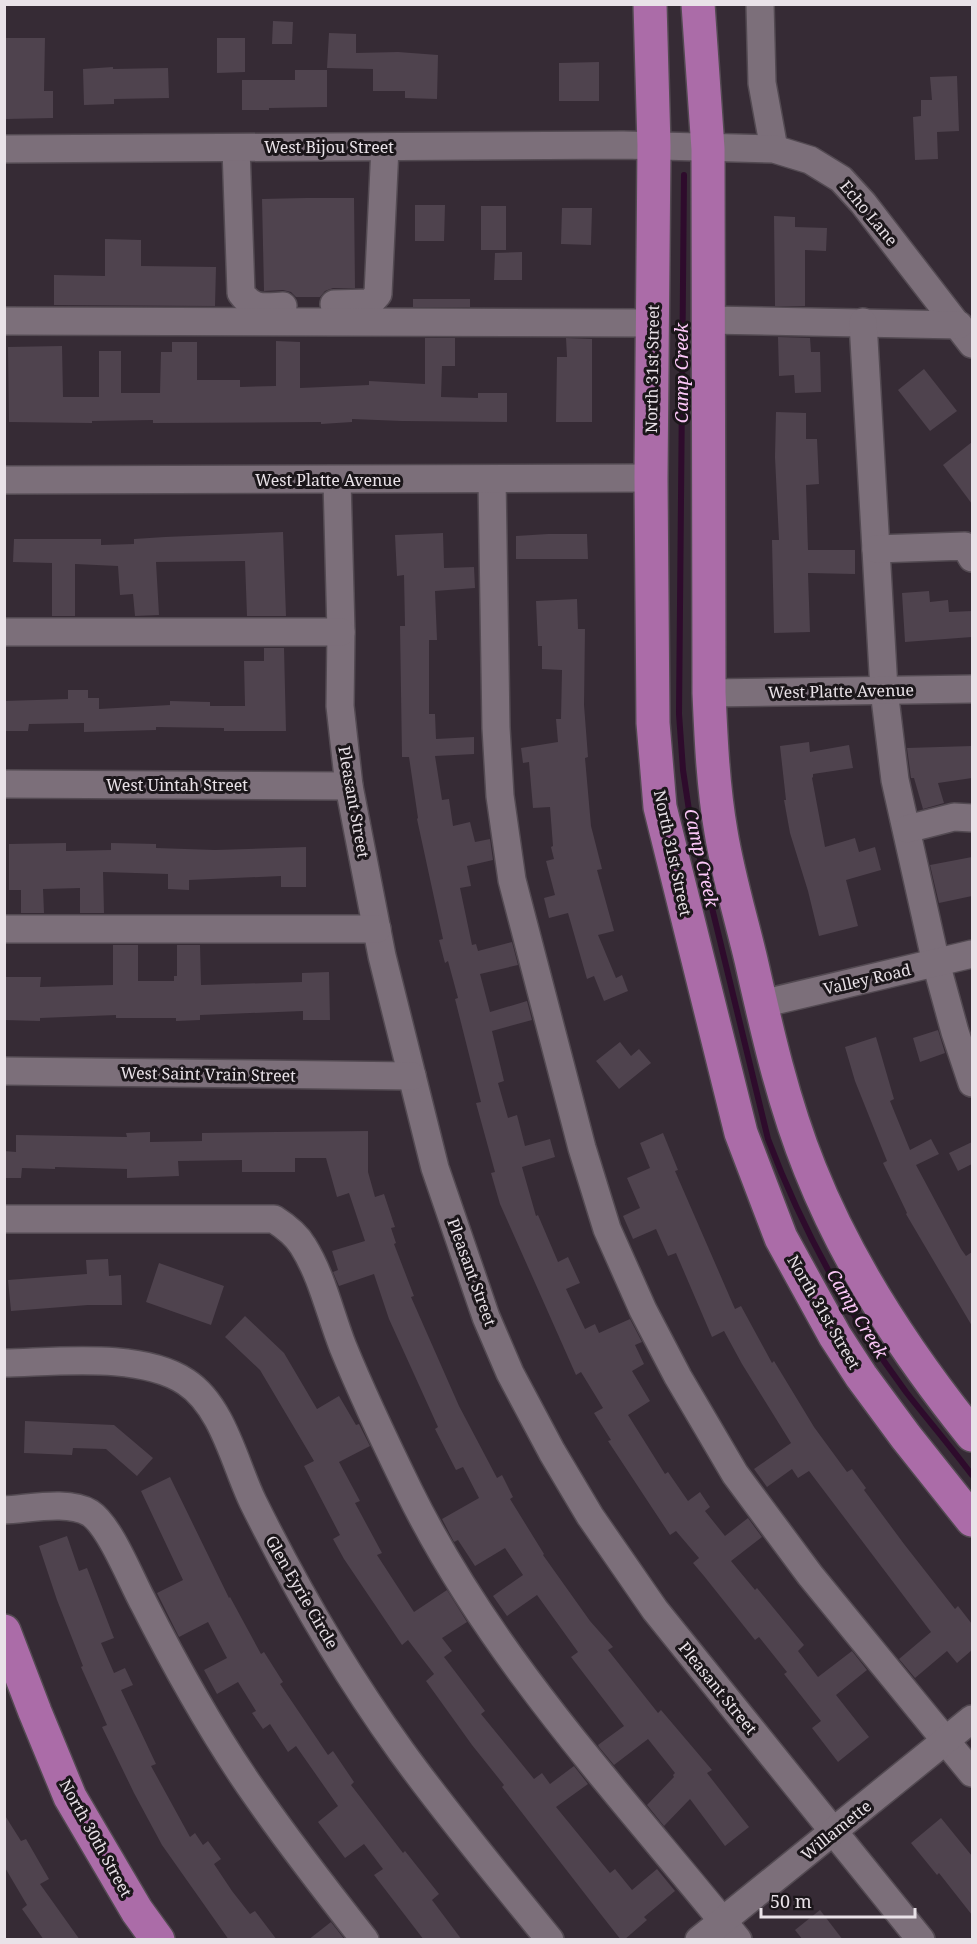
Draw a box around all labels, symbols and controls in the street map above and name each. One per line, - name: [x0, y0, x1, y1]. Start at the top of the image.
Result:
- street label: West Bijou Street: [264, 136, 394, 158]
- street label: Echo Lane: [835, 176, 903, 250]
- street label: North 31st Street: [640, 304, 664, 433]
- water label: Camp Creek: [669, 322, 693, 423]
- street label: West Platte Avenue: [255, 469, 401, 491]
- street label: West Platte Avenue: [768, 679, 914, 703]
- street label: Pleasant Street: [333, 744, 375, 860]
- street label: West Uintah Street: [106, 774, 248, 796]
- street label: North 31st Street: [649, 788, 697, 918]
- water label: Camp Creek: [679, 806, 725, 910]
- street label: Valley Road: [821, 958, 913, 1000]
- street label: West Saint Vrain Street: [120, 1061, 296, 1087]
- street label: Pleasant Street: [442, 1215, 502, 1329]
- street label: North 31st Street: [782, 1251, 866, 1373]
- water label: Camp Creek: [822, 1264, 894, 1363]
- street label: Glen Eyrie Circle: [261, 1531, 343, 1653]
- street label: Pleasant Street: [674, 1637, 762, 1739]
- street label: North 30th Street: [55, 1775, 138, 1901]
- street label: Willamette: [796, 1795, 876, 1865]
- scale bar: [761, 1881, 916, 1919]
- text: 50 m: [770, 1889, 812, 1913]

